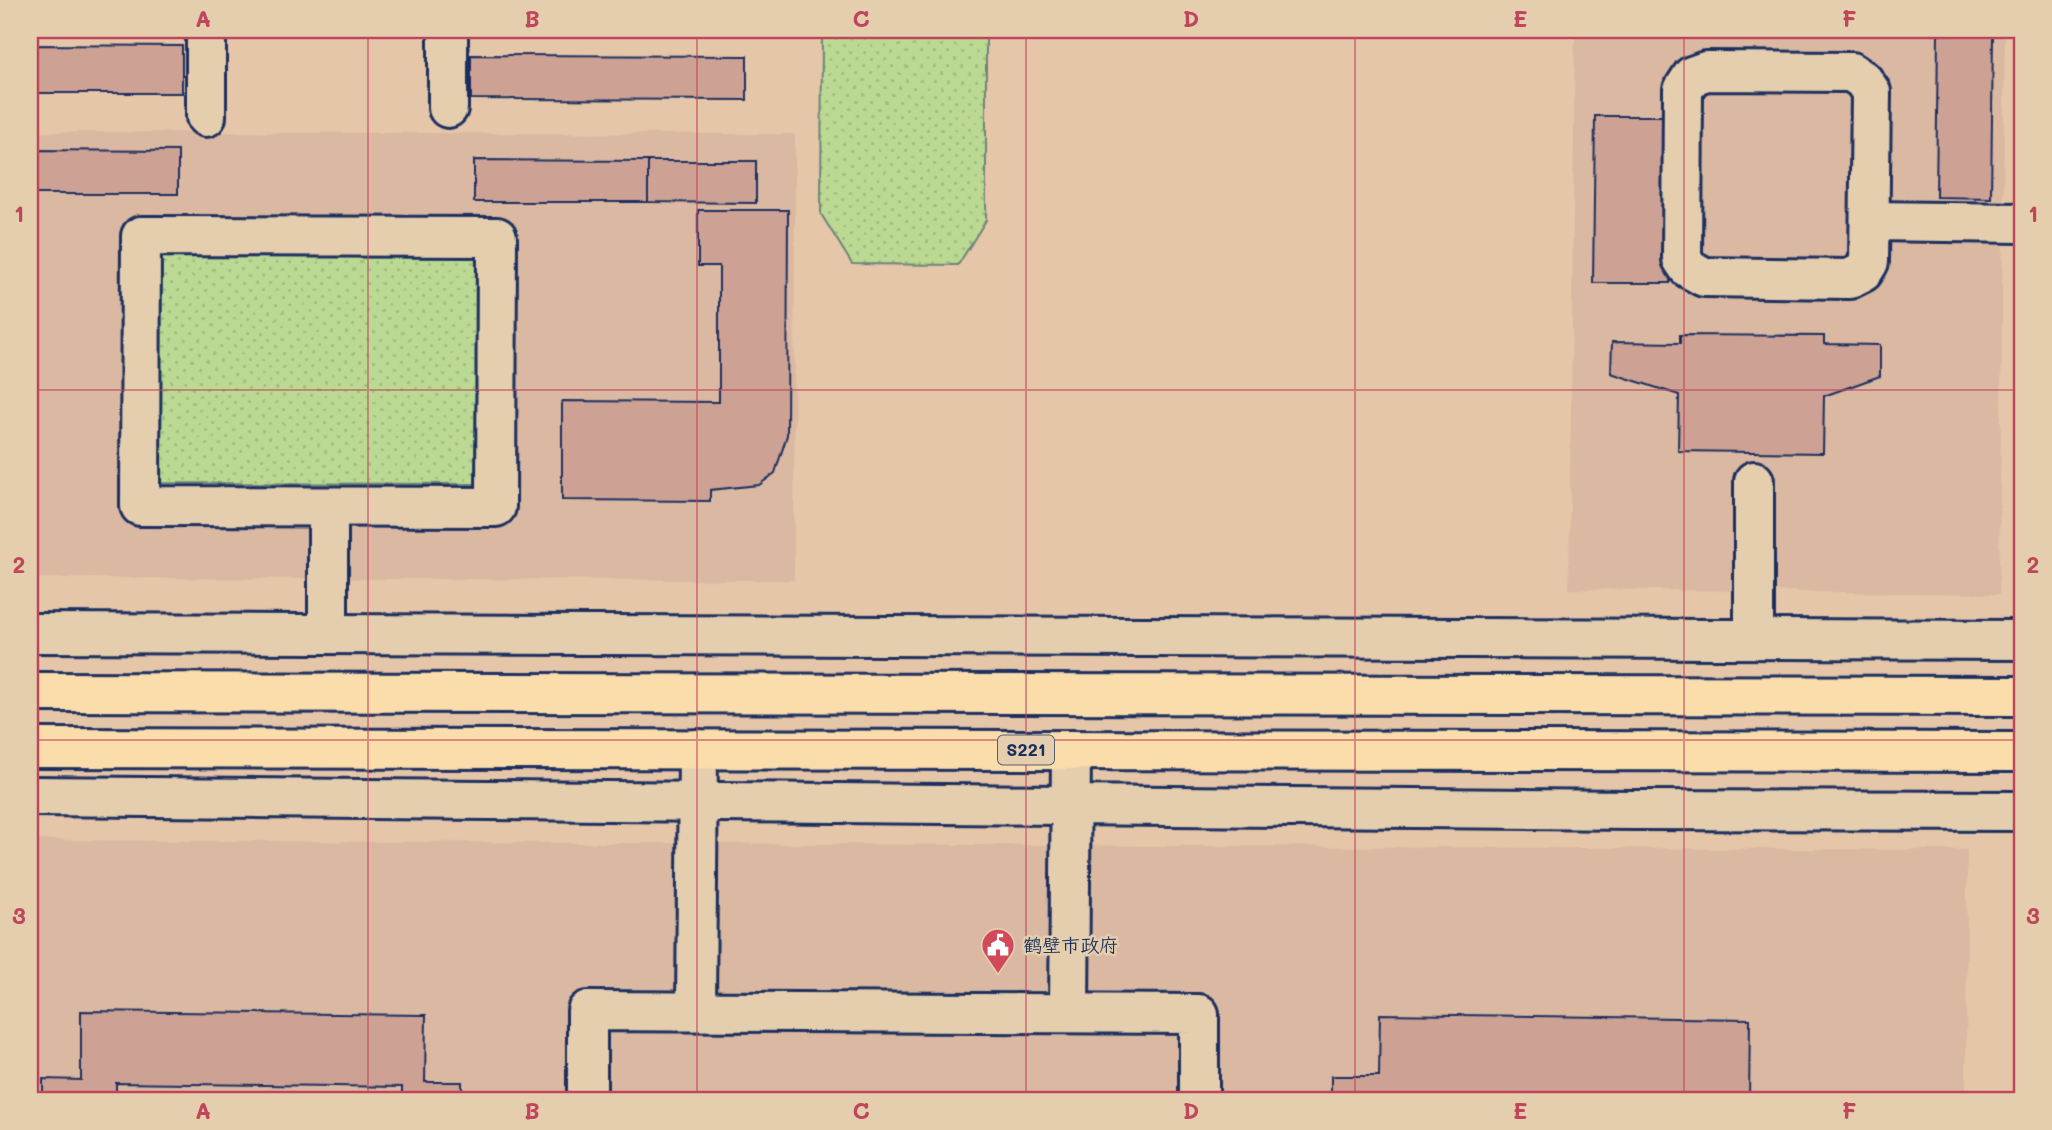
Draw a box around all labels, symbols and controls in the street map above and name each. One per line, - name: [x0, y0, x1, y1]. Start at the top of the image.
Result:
- text: A: [195, 3, 211, 33]
- text: B: [524, 3, 540, 33]
- text: C: [852, 3, 870, 33]
- text: D: [1183, 3, 1199, 33]
- text: E: [1513, 3, 1527, 33]
- text: F: [1842, 3, 1856, 33]
- text: 1: [14, 198, 24, 228]
- text: 1: [2028, 198, 2038, 228]
- text: 2: [13, 549, 25, 579]
- text: 2: [2027, 549, 2039, 579]
- road number: S221: [998, 736, 1054, 764]
- text: 3: [12, 900, 26, 930]
- text: 3: [2026, 900, 2040, 930]
- public building icon: 鹤壁市政府: [979, 926, 1017, 975]
- place label: 鹤壁市政府: [1023, 932, 1118, 957]
- text: A: [195, 1095, 211, 1125]
- text: B: [524, 1095, 540, 1125]
- text: C: [852, 1095, 870, 1125]
- text: D: [1183, 1095, 1199, 1125]
- text: E: [1513, 1095, 1527, 1125]
- text: F: [1842, 1095, 1856, 1125]

